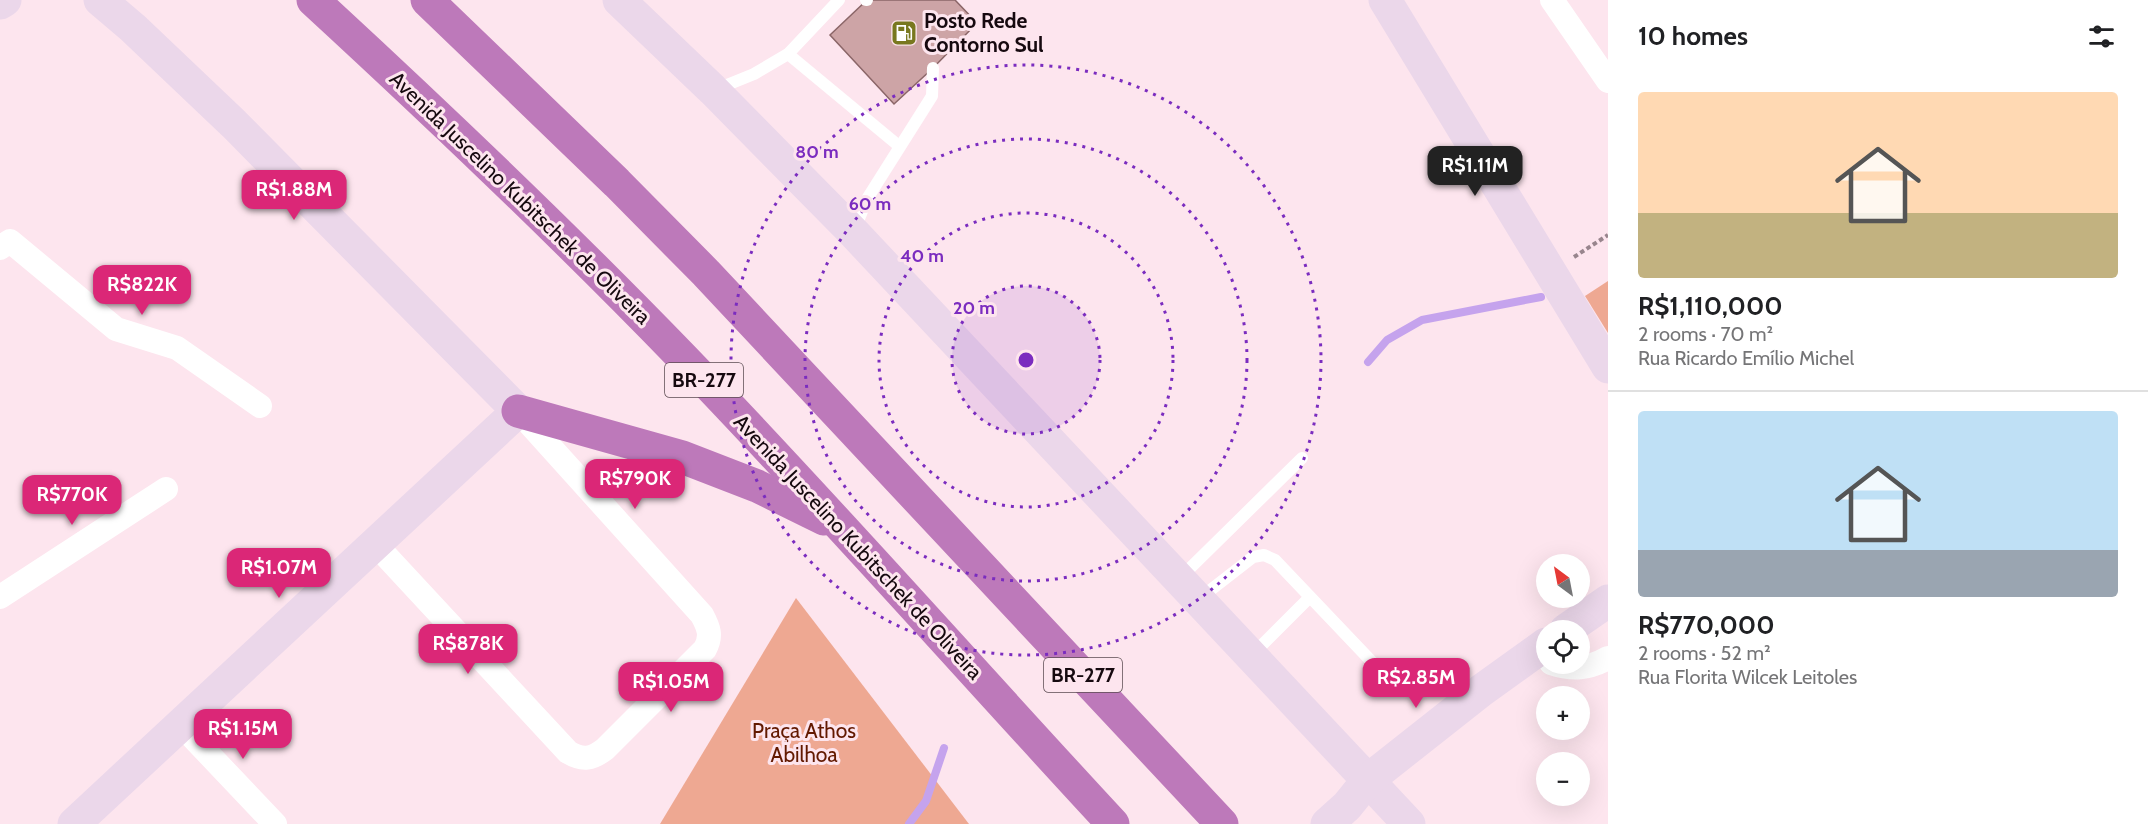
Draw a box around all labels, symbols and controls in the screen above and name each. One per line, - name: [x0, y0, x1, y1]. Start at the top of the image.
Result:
- place label: Posto Rede Contorno Sul: [924, 8, 1044, 57]
- fuel station icon: Posto Rede Contorno Sul: [889, 18, 919, 48]
- text: 10 homes: [1638, 20, 1748, 52]
- icon: filters: [2085, 20, 2118, 53]
- street label: Avenida Juscelino Kubitschek de Oliveira: [385, 66, 656, 329]
- icon: home: [1824, 131, 1932, 239]
- text: 80 m: [795, 141, 839, 163]
- pin: R$1.11M: [1420, 146, 1530, 197]
- text: R$1.11M: [1442, 153, 1509, 177]
- pin: R$1.88M: [239, 170, 349, 221]
- text: R$1.88M: [256, 177, 332, 201]
- text: 60 m: [849, 193, 891, 215]
- text: 40 m: [900, 245, 944, 267]
- pin: R$822K: [93, 265, 191, 316]
- text: R$822K: [107, 272, 177, 296]
- text: R$1,110,000: [1638, 290, 1783, 322]
- text: 20 m: [953, 297, 995, 319]
- text: 2 rooms · 70 m²: [1638, 322, 1773, 346]
- text: Rua Ricardo Emílio Michel: [1638, 346, 1854, 370]
- centre of rings: [1016, 350, 1036, 370]
- road number: BR-277: [665, 363, 743, 397]
- street label: Avenida Juscelino Kubitschek de Oliveira: [729, 409, 988, 684]
- icon: home: [1824, 450, 1932, 558]
- pin: R$790K: [586, 459, 684, 510]
- text: R$790K: [599, 466, 671, 490]
- pin: R$770K: [23, 475, 121, 526]
- text: R$770K: [37, 482, 108, 506]
- pin: R$1.07M: [224, 548, 334, 599]
- north arrow: [1536, 554, 1590, 608]
- map controls: [1536, 554, 1590, 806]
- text: R$1.07M: [241, 555, 317, 579]
- text: R$770,000: [1638, 609, 1775, 641]
- button: locate: [1536, 620, 1590, 674]
- pin: R$878K: [419, 624, 517, 675]
- text: R$878K: [432, 631, 504, 655]
- text: 2 rooms · 52 m²: [1638, 641, 1771, 665]
- road number: BR-277: [1044, 658, 1122, 692]
- pin: R$2.85M: [1361, 658, 1471, 709]
- pin: R$1.05M: [616, 662, 726, 713]
- text: R$2.85M: [1377, 665, 1455, 689]
- text: Rua Florita Wilcek Leitoles: [1638, 665, 1857, 689]
- text: R$1.05M: [632, 669, 710, 693]
- button: +: [1536, 686, 1590, 740]
- pin: R$1.15M: [188, 709, 298, 760]
- text: R$1.15M: [208, 716, 278, 740]
- park label: Praça Athos Abilhoa: [752, 718, 856, 767]
- button: −: [1536, 752, 1590, 806]

